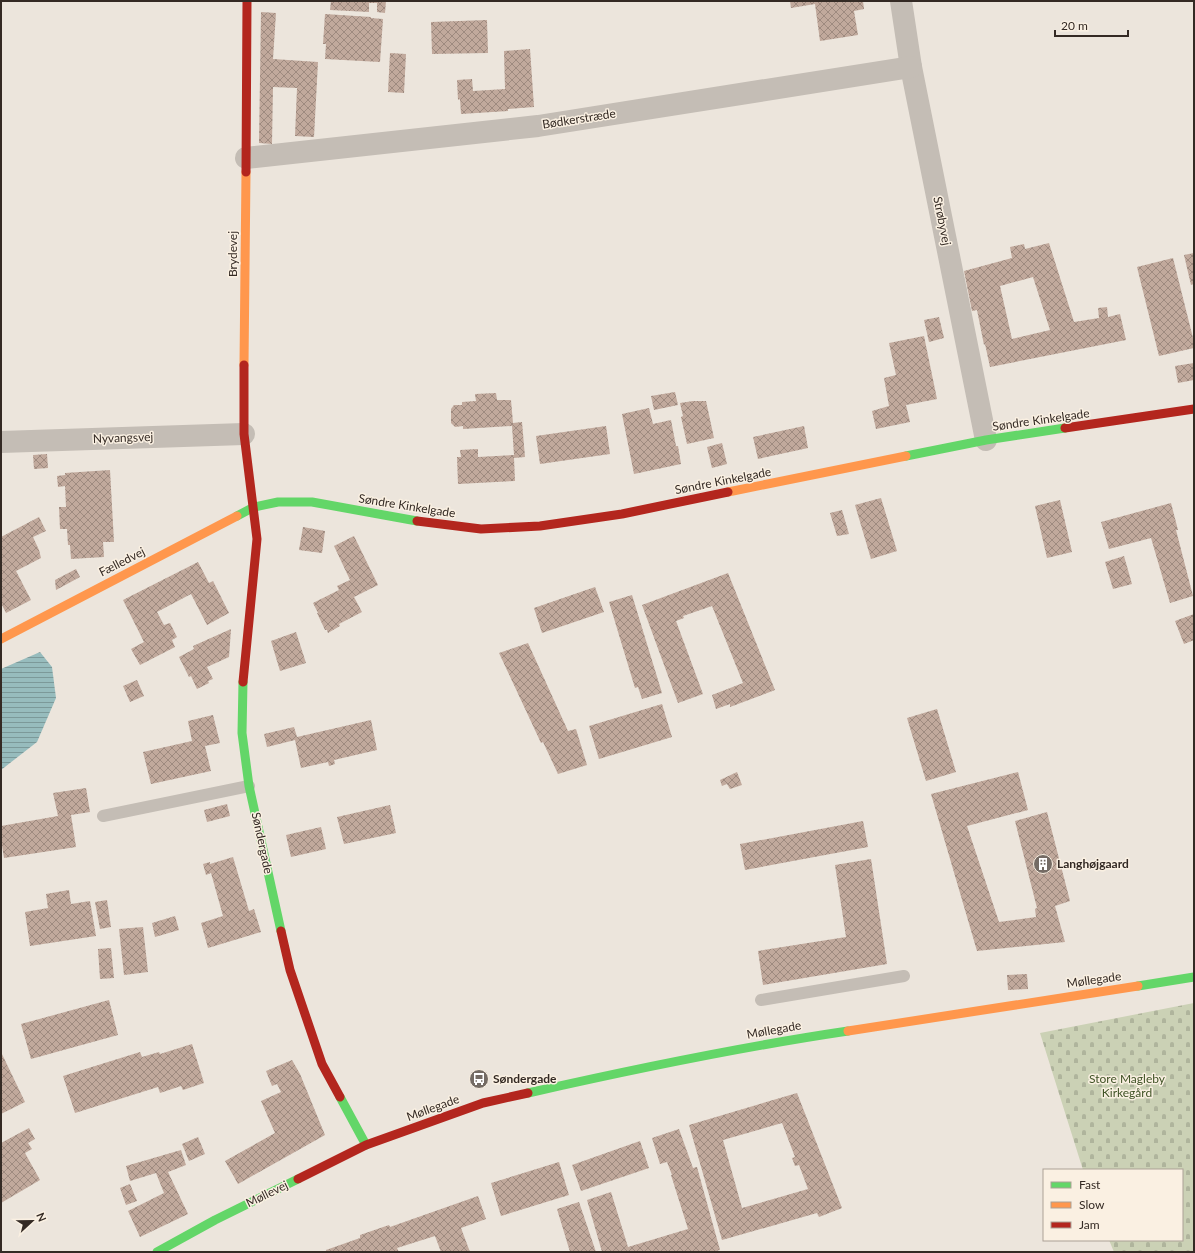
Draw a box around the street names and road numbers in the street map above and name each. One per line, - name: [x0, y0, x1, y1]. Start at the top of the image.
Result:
- street label: Bødkerstræde: [541, 105, 617, 132]
- street label: Strøbyvej: [930, 195, 955, 247]
- street label: Brydevej: [225, 231, 240, 277]
- street label: Søndre Kinkelgade: [991, 405, 1090, 434]
- street label: Nyvangsvej: [92, 429, 154, 446]
- street label: Søndre Kinkelgade: [673, 464, 772, 497]
- street label: Søndre Kinkelgade: [358, 490, 457, 521]
- street label: Fælledvej: [96, 544, 147, 579]
- street label: Søndergade: [249, 811, 276, 875]
- street label: Møllegade: [1066, 968, 1122, 991]
- street label: Møllegade: [746, 1017, 802, 1042]
- street label: Møllegade: [404, 1091, 461, 1124]
- street label: Møllevej: [243, 1177, 290, 1210]

